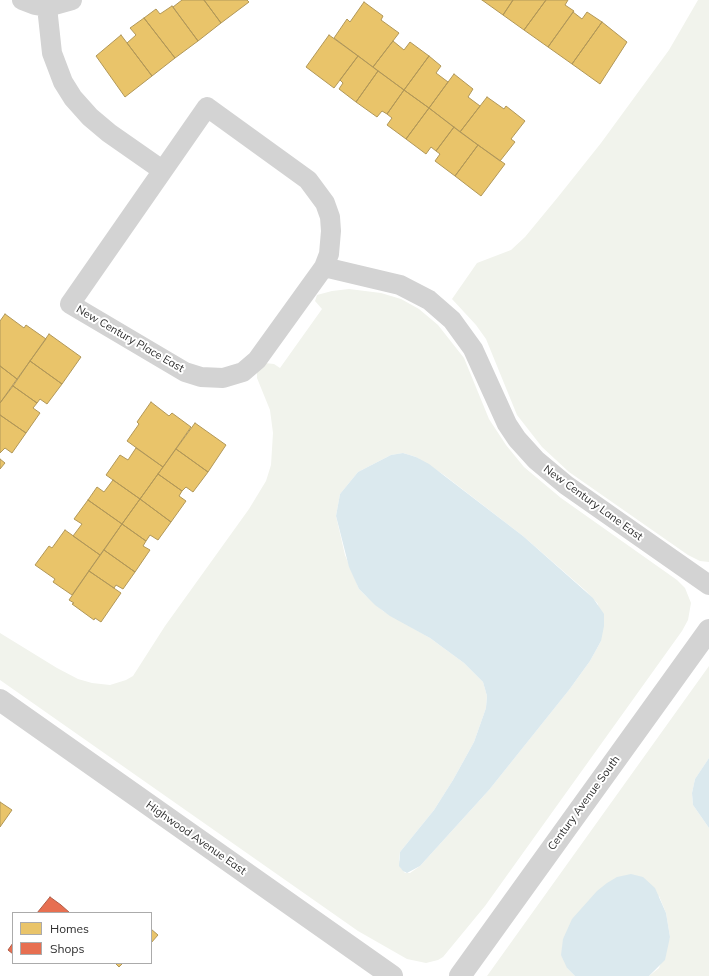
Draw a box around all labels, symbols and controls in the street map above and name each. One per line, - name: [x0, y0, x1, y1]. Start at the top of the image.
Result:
- street label: New Century Place East: [74, 303, 186, 375]
- street label: New Century Lane East: [541, 463, 645, 543]
- street label: Century Avenue South: [545, 753, 623, 853]
- street label: Highwood Avenue East: [143, 798, 249, 878]
- legend: [12, 912, 152, 964]
- text: Homes: [50, 921, 89, 936]
- text: Shops: [50, 941, 85, 956]

